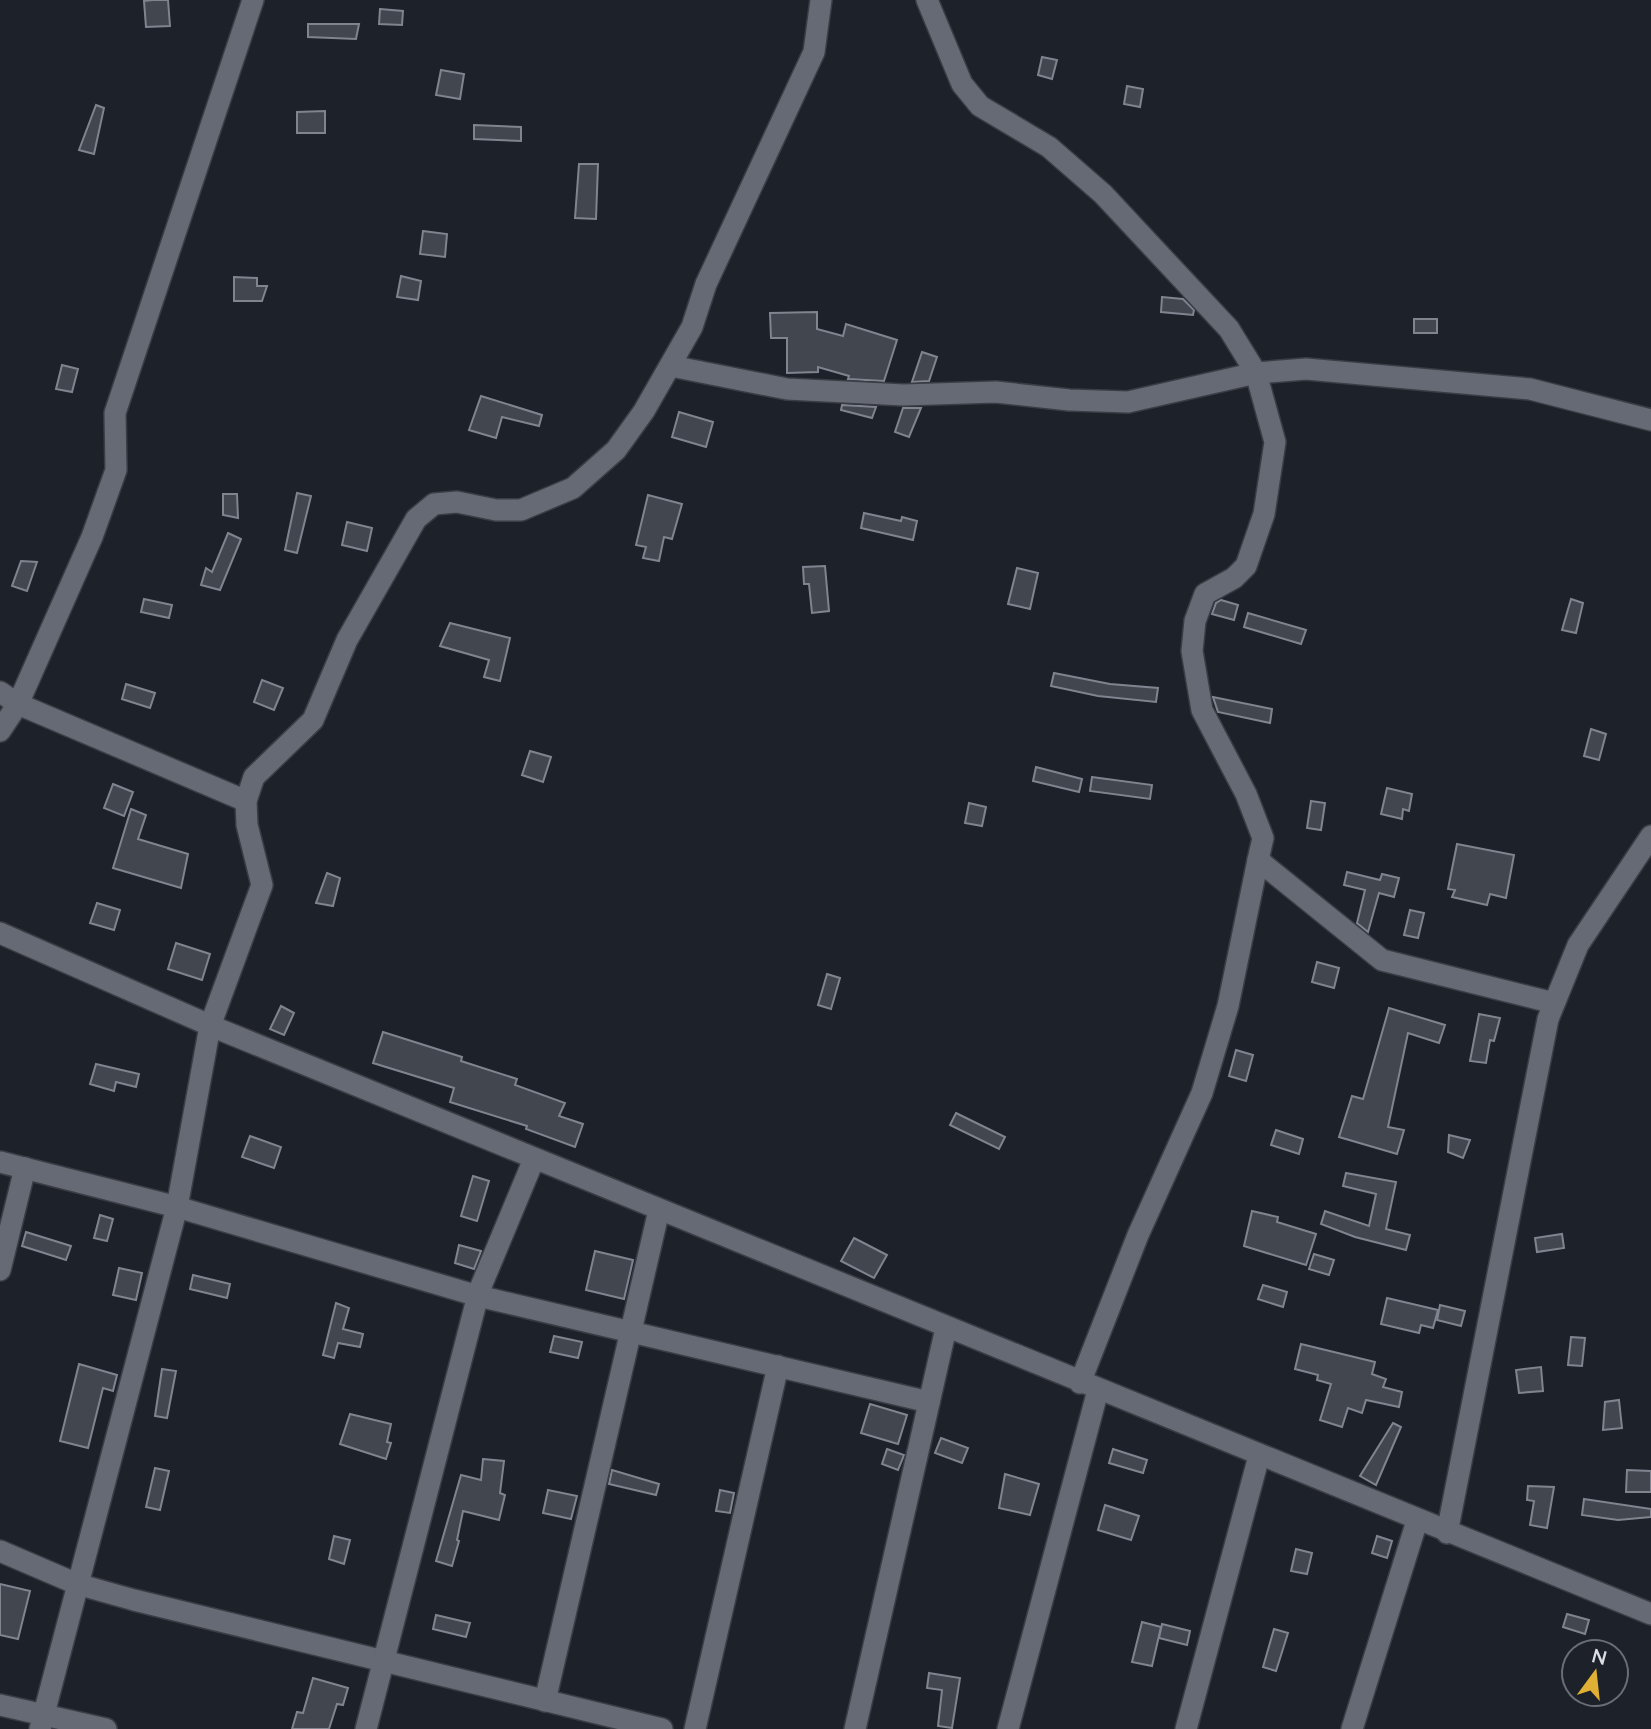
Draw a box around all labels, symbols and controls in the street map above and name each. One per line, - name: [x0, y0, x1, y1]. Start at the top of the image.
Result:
- north arrow: [1560, 1638, 1630, 1708]
- text: N: [1589, 1643, 1610, 1669]

